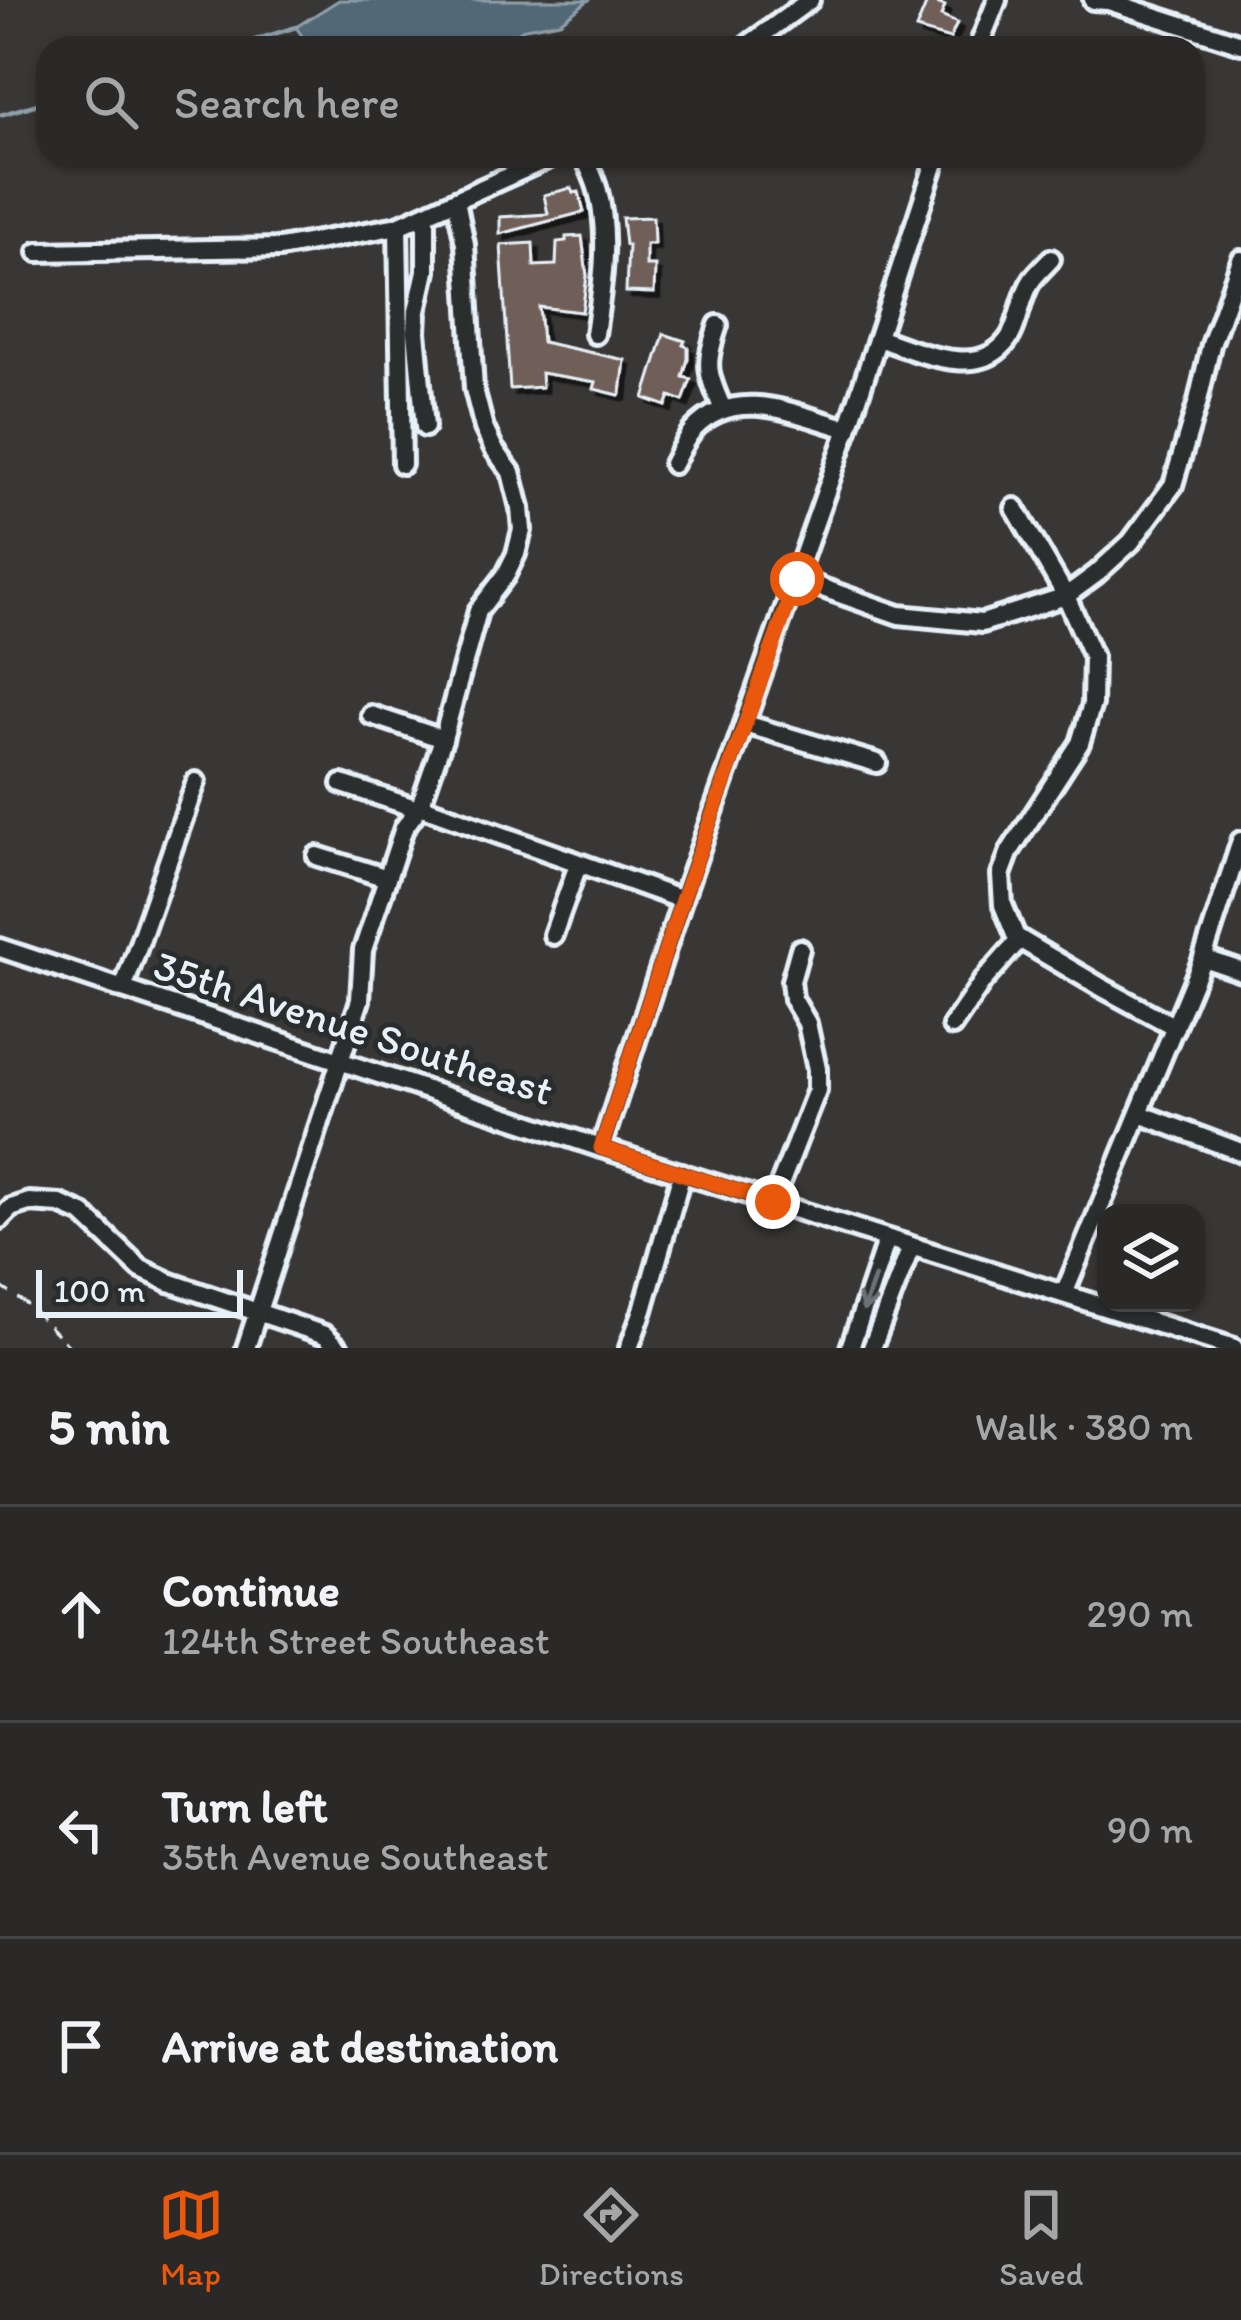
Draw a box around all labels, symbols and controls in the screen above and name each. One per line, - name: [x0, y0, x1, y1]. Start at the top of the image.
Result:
- search box: [36, 36, 1205, 168]
- icon: search: [78, 69, 144, 135]
- text: Search here: [174, 75, 400, 129]
- route start: [770, 552, 824, 606]
- street label: 35th Avenue Southeast: [148, 939, 560, 1116]
- route end: [746, 1175, 800, 1229]
- map controls: [1097, 1204, 1205, 1312]
- button: layers: [1097, 1204, 1205, 1312]
- scale bar: [36, 1264, 243, 1317]
- text: 100 m: [54, 1271, 145, 1310]
- one-way arrow: [857, 1275, 878, 1312]
- text: 5 min: [48, 1396, 169, 1457]
- text: Walk · 380 m: [975, 1403, 1193, 1450]
- text: Continue: [162, 1563, 340, 1617]
- icon: ahead: [48, 1581, 114, 1647]
- text: 290 m: [1086, 1590, 1193, 1637]
- text: 124th Street Southeast: [162, 1617, 550, 1664]
- text: Turn left: [162, 1779, 328, 1833]
- icon: left: [48, 1797, 114, 1863]
- text: 90 m: [1107, 1806, 1193, 1853]
- text: 35th Avenue Southeast: [162, 1833, 549, 1880]
- icon: arrive: [48, 2013, 114, 2079]
- text: Arrive at destination: [162, 2019, 558, 2073]
- tab: Map: [158, 2182, 224, 2293]
- tab: Directions: [539, 2182, 684, 2293]
- tab: Saved: [999, 2182, 1083, 2293]

